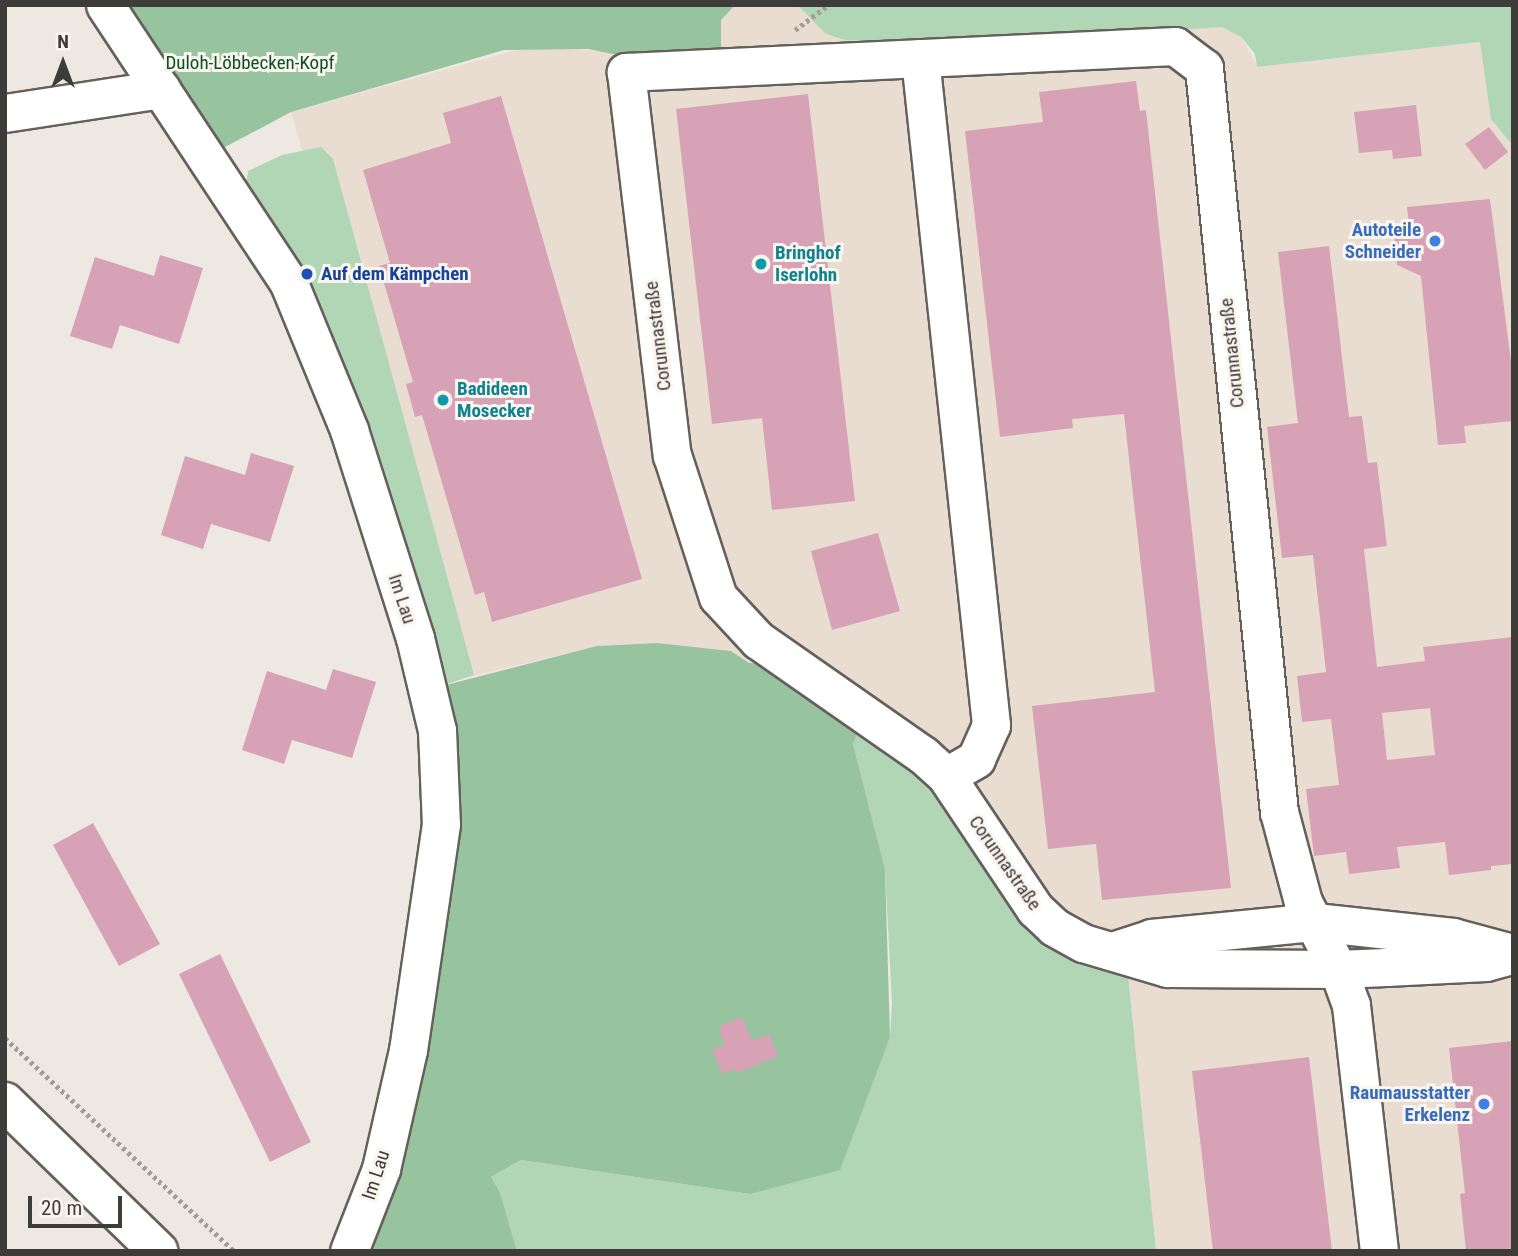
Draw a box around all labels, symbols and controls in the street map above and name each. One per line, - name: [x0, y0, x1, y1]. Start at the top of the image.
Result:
- north arrow: [28, 28, 98, 98]
- text: N: [57, 30, 69, 53]
- park label: Duloh-Löbbecken-Kopf: [165, 52, 335, 74]
- place label: Autoteile Schneider: [1345, 219, 1421, 263]
- marker: Autoteile Schneider: [1427, 233, 1443, 249]
- place label: Bringhof Iserlohn: [775, 242, 841, 286]
- marker: Bringhof Iserlohn: [753, 256, 769, 272]
- place label: Auf dem Kämpchen: [321, 263, 469, 285]
- marker: Auf dem Kämpchen: [299, 266, 315, 282]
- street label: Corunnastraße: [640, 280, 676, 392]
- street label: Corunnastraße: [1215, 297, 1249, 409]
- place label: Badideen Mosecker: [457, 378, 532, 422]
- marker: Badideen Mosecker: [435, 392, 451, 408]
- street label: Im Lau: [383, 571, 421, 627]
- street label: Corunnastraße: [964, 811, 1046, 915]
- place label: Raumausstatter Erkelenz: [1350, 1082, 1470, 1126]
- marker: Raumausstatter Erkelenz: [1476, 1096, 1492, 1112]
- street label: Im Lau: [357, 1147, 395, 1203]
- scale bar: [32, 1182, 126, 1226]
- text: 20 m: [41, 1196, 82, 1220]

